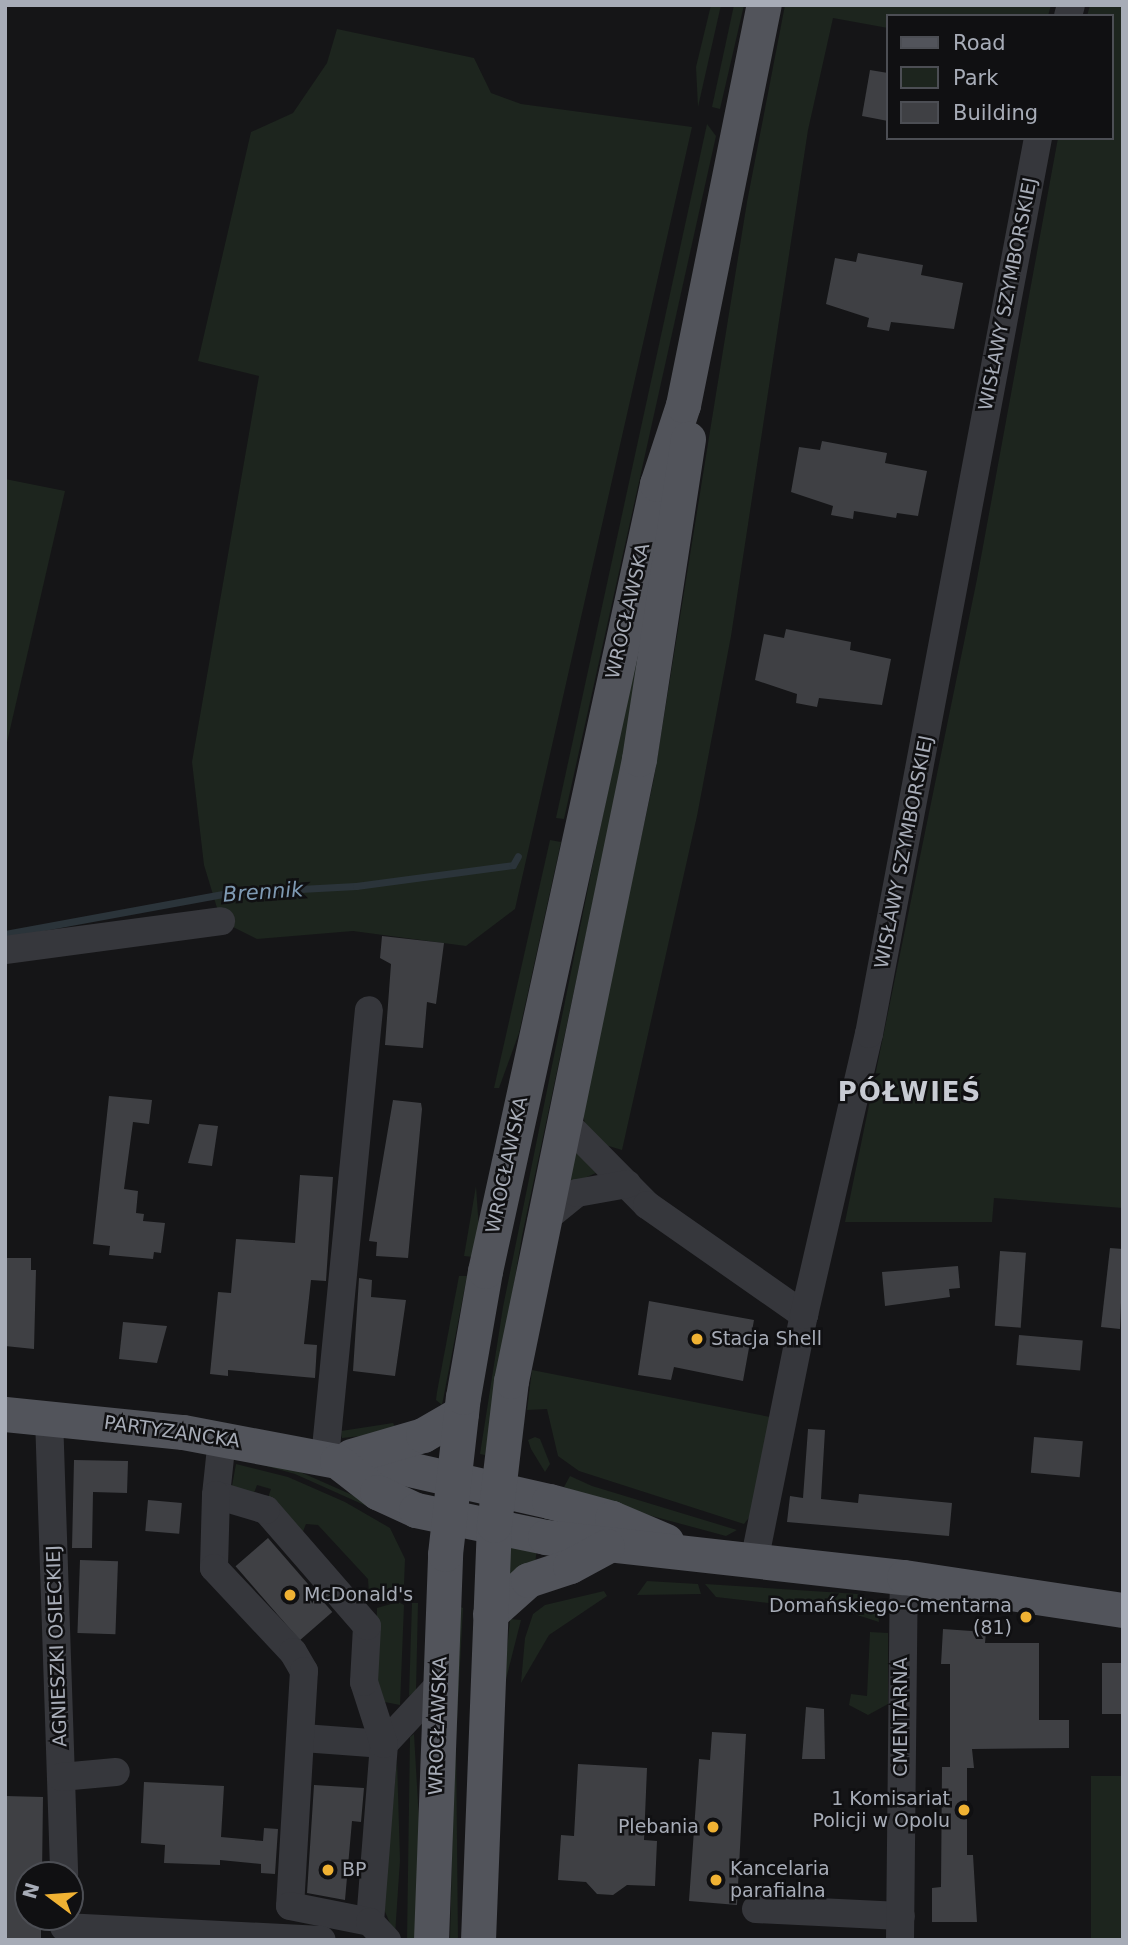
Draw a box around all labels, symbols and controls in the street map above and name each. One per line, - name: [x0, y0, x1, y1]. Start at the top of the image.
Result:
- legend: [886, 14, 1114, 140]
- text: Road: [953, 31, 1006, 55]
- text: Park: [953, 66, 998, 90]
- text: Building: [953, 101, 1038, 125]
- street label: WISŁAWY SZYMBORSKIEJ: [974, 175, 1042, 413]
- street label: WROCŁAWSKA: [601, 541, 655, 681]
- street label: WISŁAWY SZYMBORSKIEJ: [870, 733, 938, 971]
- water label: Brennik: [222, 877, 304, 907]
- district label: PÓŁWIEŚ: [839, 1077, 981, 1109]
- street label: WROCŁAWSKA: [481, 1095, 533, 1235]
- place label: Stacja Shell: [711, 1328, 822, 1350]
- marker: Stacja Shell: [689, 1331, 705, 1347]
- street label: PARTYZANCKA: [103, 1411, 241, 1453]
- street label: AGNIESZKI OSIECKIEJ: [42, 1545, 72, 1747]
- place label: McDonald's: [304, 1584, 413, 1606]
- marker: McDonald's: [282, 1587, 298, 1603]
- place label: Domańskiego-Cmentarna (81): [769, 1595, 1012, 1639]
- marker: Domańskiego-Cmentarna (81): [1018, 1609, 1034, 1625]
- street label: WROCŁAWSKA: [424, 1656, 452, 1796]
- street label: CMENTARNA: [890, 1657, 912, 1777]
- place label: 1 Komisariat Policji w Opolu: [812, 1788, 950, 1832]
- marker: 1 Komisariat Policji w Opolu: [956, 1802, 972, 1818]
- place label: Plebania: [618, 1816, 699, 1838]
- marker: Plebania: [705, 1819, 721, 1835]
- place label: Kancelaria parafialna: [730, 1858, 830, 1902]
- place label: BP: [342, 1859, 366, 1881]
- north arrow: [14, 1861, 84, 1931]
- marker: BP: [320, 1862, 336, 1878]
- marker: Kancelaria parafialna: [708, 1872, 724, 1888]
- text: N: [18, 1880, 44, 1901]

